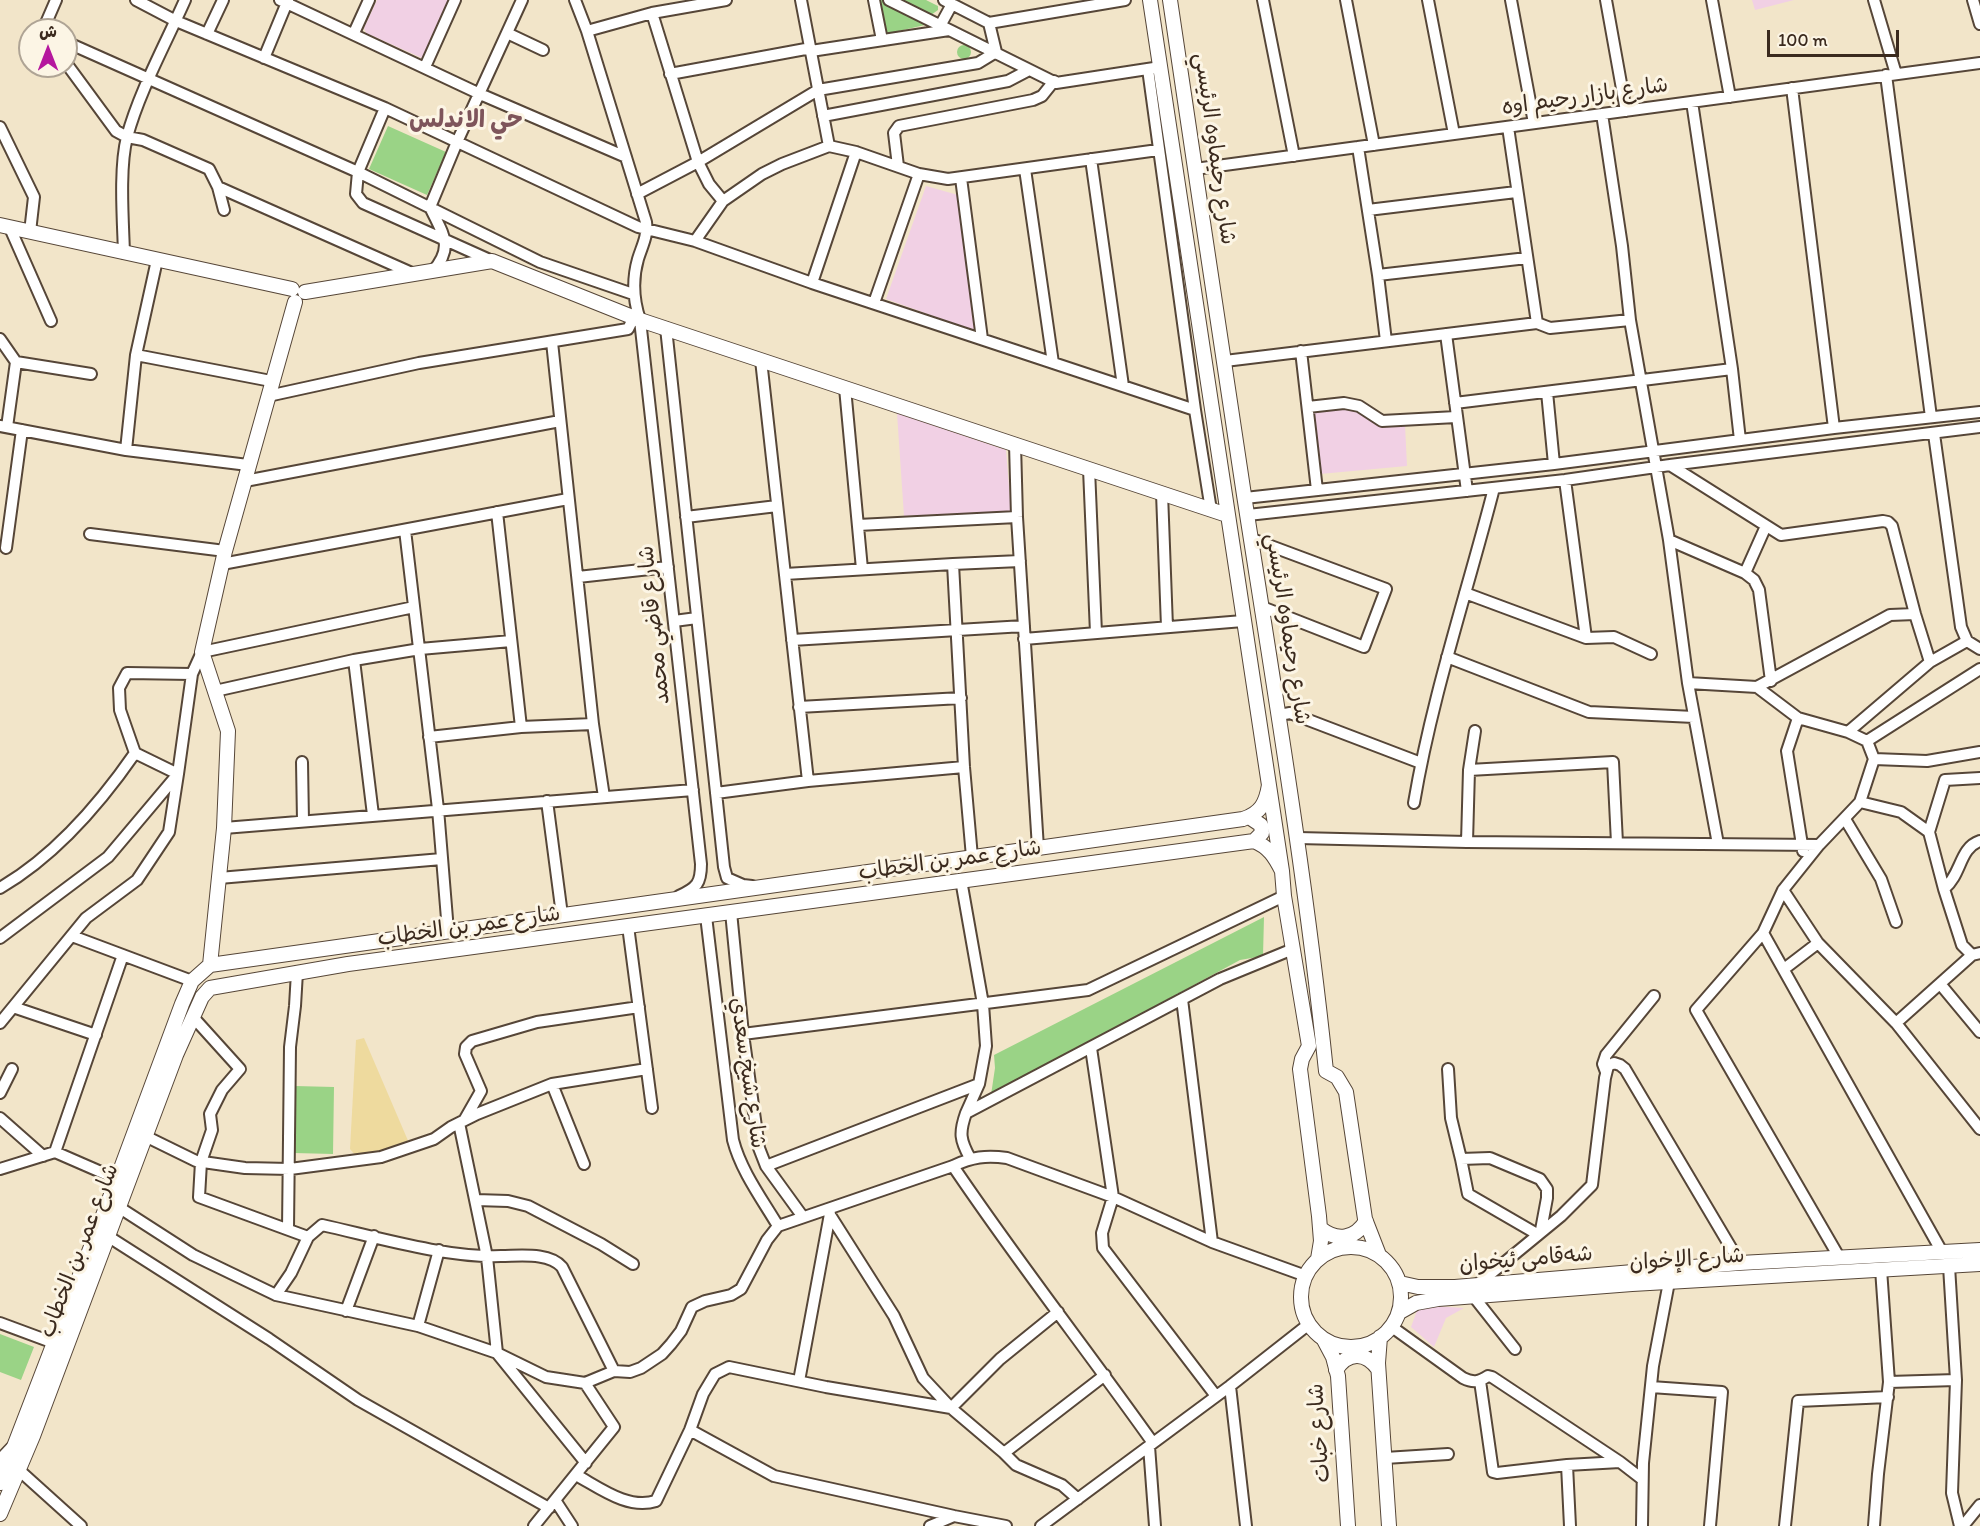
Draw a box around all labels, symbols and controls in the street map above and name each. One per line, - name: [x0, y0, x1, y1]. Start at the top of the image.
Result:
- north arrow: [18, 18, 78, 78]
- scale bar: [1770, 18, 1902, 56]
- text: ش: [39, 22, 57, 41]
- text: 100 m: [1778, 29, 1828, 51]
- street label: شارع رحيماوه الرئيسي: [1187, 51, 1241, 247]
- street label: شارع بازار رحيم اوه: [1500, 72, 1670, 122]
- district label: حي الاندلس: [409, 107, 523, 135]
- street label: شارع رحيماوه الرئيسي: [1259, 532, 1315, 726]
- street label: شارع قاضي محمد: [634, 544, 676, 706]
- street label: شارع عمر بن الخطاب: [857, 835, 1043, 887]
- street label: شارع عمر بن الخطاب: [376, 901, 562, 953]
- street label: شارع شيخ سعدي: [723, 996, 771, 1150]
- street label: شارع عمر بن الخطاب: [35, 1160, 125, 1342]
- street label: شەقامی ئیخوان: [1458, 1241, 1594, 1279]
- street label: شارع الإخوان: [1628, 1243, 1746, 1277]
- street label: شارع خبات: [1303, 1382, 1337, 1484]

